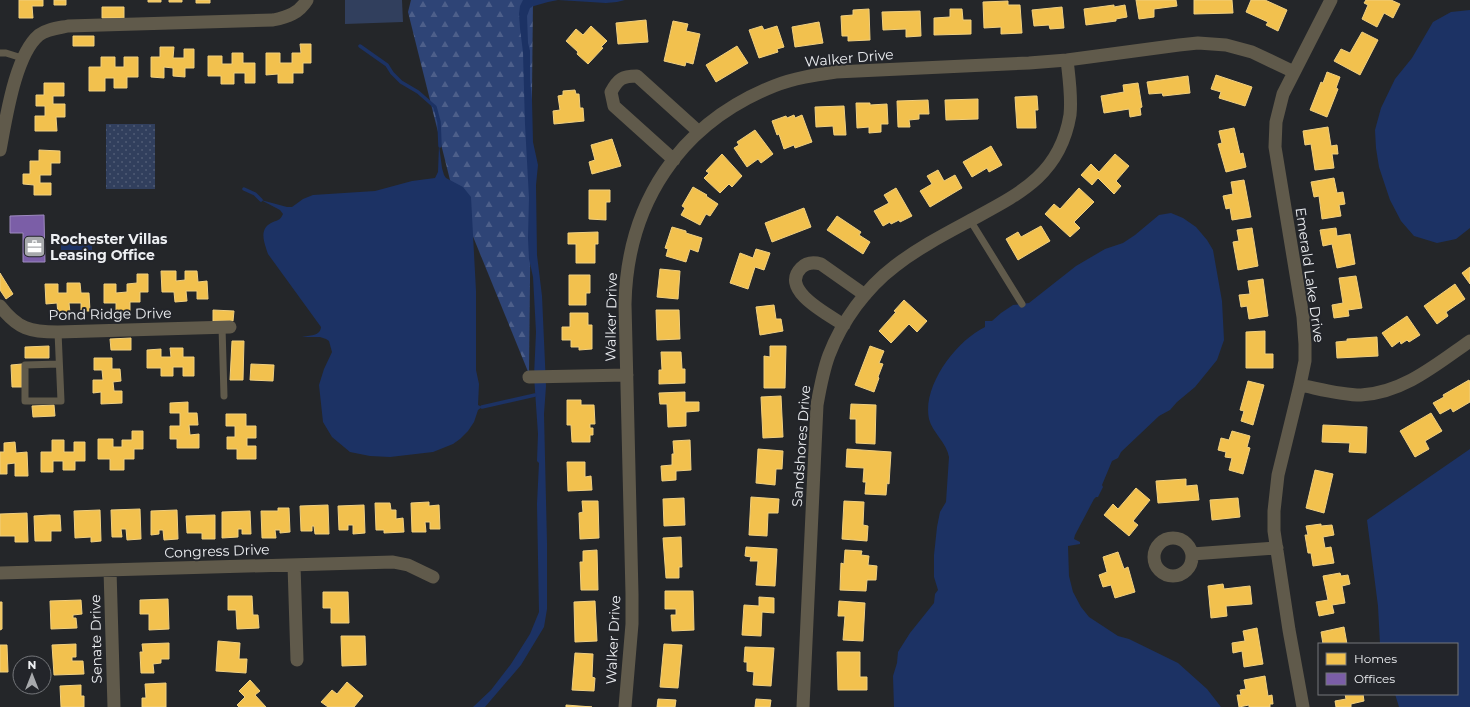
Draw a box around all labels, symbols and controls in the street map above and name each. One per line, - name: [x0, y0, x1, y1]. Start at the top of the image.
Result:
- street label: Walker Drive: [804, 45, 894, 71]
- street label: Emerald Lake Drive: [1292, 206, 1328, 344]
- place label: Rochester Villas Leasing Office: [50, 230, 168, 264]
- office icon: Rochester Villas Leasing Office: [21, 234, 47, 260]
- street label: Walker Drive: [601, 272, 621, 362]
- street label: Pond Ridge Drive: [48, 304, 172, 324]
- street label: Sandshores Drive: [788, 385, 814, 507]
- street label: Congress Drive: [164, 540, 270, 562]
- street label: Senate Drive: [86, 594, 106, 684]
- street label: Walker Drive: [602, 595, 624, 685]
- legend: [1318, 643, 1458, 695]
- text: Homes: [1354, 651, 1397, 666]
- north arrow: [12, 655, 52, 695]
- text: N: [28, 658, 36, 672]
- text: Offices: [1354, 671, 1395, 686]

